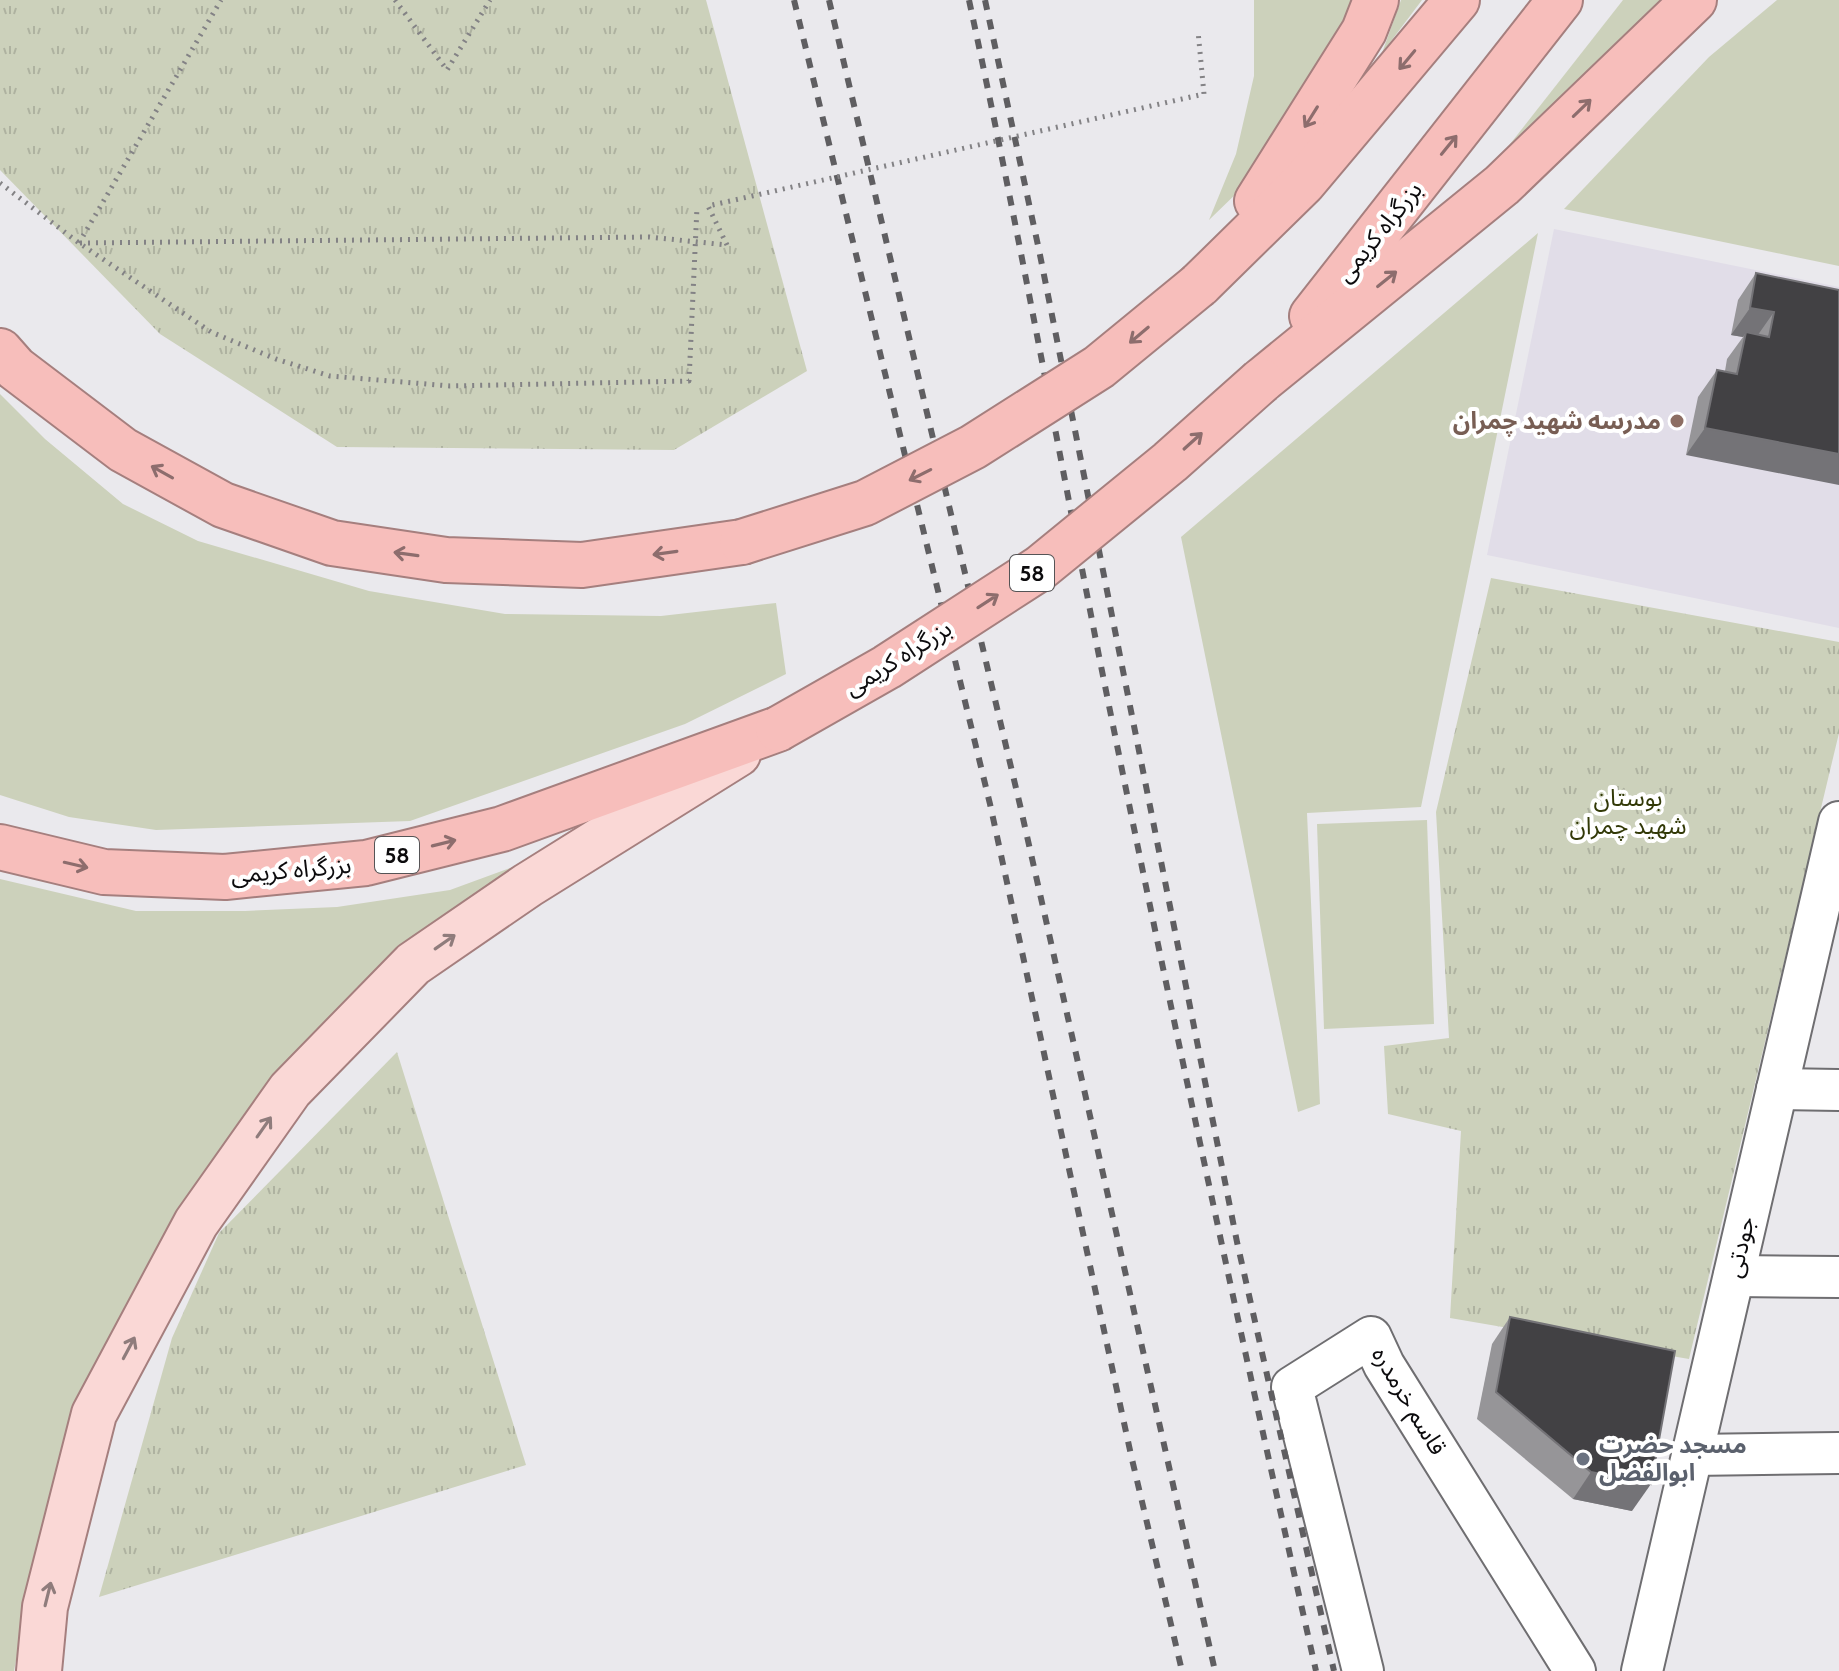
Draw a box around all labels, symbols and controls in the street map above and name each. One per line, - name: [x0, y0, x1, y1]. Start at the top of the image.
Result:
- one-way arrow: [1398, 50, 1416, 70]
- one-way arrow: [1572, 99, 1591, 118]
- one-way arrow: [1303, 105, 1319, 128]
- one-way arrow: [1440, 135, 1458, 156]
- street label: بزرگراه کریمی: [1329, 176, 1428, 288]
- one-way arrow: [1376, 270, 1396, 288]
- one-way arrow: [1129, 326, 1149, 344]
- place label: مدرسه شهید چمران: [1453, 406, 1661, 437]
- marker: مدرسه شهید چمران: [1668, 412, 1686, 430]
- one-way arrow: [1182, 433, 1202, 451]
- one-way arrow: [151, 463, 174, 479]
- one-way arrow: [909, 467, 933, 483]
- one-way arrow: [394, 546, 419, 561]
- one-way arrow: [653, 546, 678, 561]
- road number: 58: [1010, 555, 1054, 591]
- one-way arrow: [977, 593, 999, 610]
- street label: بزرگراه کریمی: [839, 613, 957, 702]
- park label: بوستان شهید چمران: [1569, 783, 1687, 841]
- one-way arrow: [430, 835, 456, 850]
- road number: 58: [375, 837, 419, 873]
- street label: بزرگراه کریمی: [230, 850, 352, 889]
- one-way arrow: [63, 858, 88, 873]
- one-way arrow: [434, 934, 456, 950]
- one-way arrow: [256, 1116, 272, 1138]
- street label: جودتی: [1718, 1214, 1761, 1280]
- one-way arrow: [122, 1337, 138, 1361]
- street label: قاسم خرمدره: [1363, 1341, 1453, 1462]
- place label: مسجد حضرت ابوالفضل: [1599, 1430, 1747, 1487]
- marker: مسجد حضرت ابوالفضل: [1574, 1450, 1592, 1468]
- one-way arrow: [42, 1581, 57, 1607]

